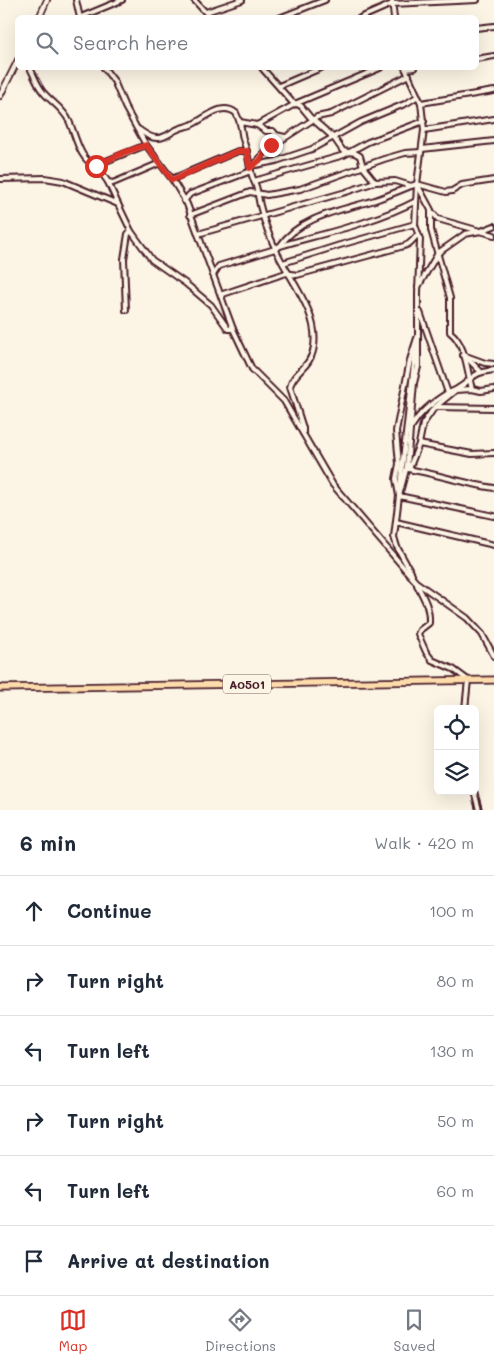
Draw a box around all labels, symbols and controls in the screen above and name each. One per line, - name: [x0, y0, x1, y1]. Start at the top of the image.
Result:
- search box: [15, 15, 479, 70]
- icon: search: [33, 29, 61, 57]
- text: Search here: [73, 30, 189, 55]
- route end: [260, 134, 283, 157]
- route start: [85, 155, 108, 178]
- road number: A0501: [223, 674, 271, 694]
- map controls: [434, 705, 479, 795]
- button: locate: [434, 705, 479, 750]
- button: layers: [434, 750, 479, 795]
- text: 6 min: [20, 829, 76, 856]
- text: Walk · 420 m: [374, 832, 474, 853]
- icon: ahead: [20, 897, 48, 925]
- text: Continue: [67, 898, 152, 923]
- text: 100 m: [429, 900, 474, 921]
- icon: right: [20, 967, 48, 995]
- text: Turn right: [67, 968, 164, 993]
- text: 80 m: [437, 970, 474, 991]
- icon: left: [20, 1037, 48, 1065]
- text: Turn left: [67, 1038, 150, 1063]
- text: 130 m: [430, 1040, 474, 1061]
- icon: right: [20, 1107, 48, 1135]
- text: Turn right: [67, 1108, 164, 1133]
- text: 50 m: [437, 1110, 474, 1131]
- icon: left: [20, 1177, 48, 1205]
- text: Turn left: [67, 1178, 150, 1203]
- text: 60 m: [437, 1180, 474, 1201]
- icon: arrive: [20, 1247, 48, 1275]
- text: Arrive at destination: [67, 1248, 270, 1273]
- tab: Map: [59, 1306, 87, 1355]
- tab: Directions: [205, 1306, 276, 1355]
- tab: Saved: [394, 1306, 435, 1355]

